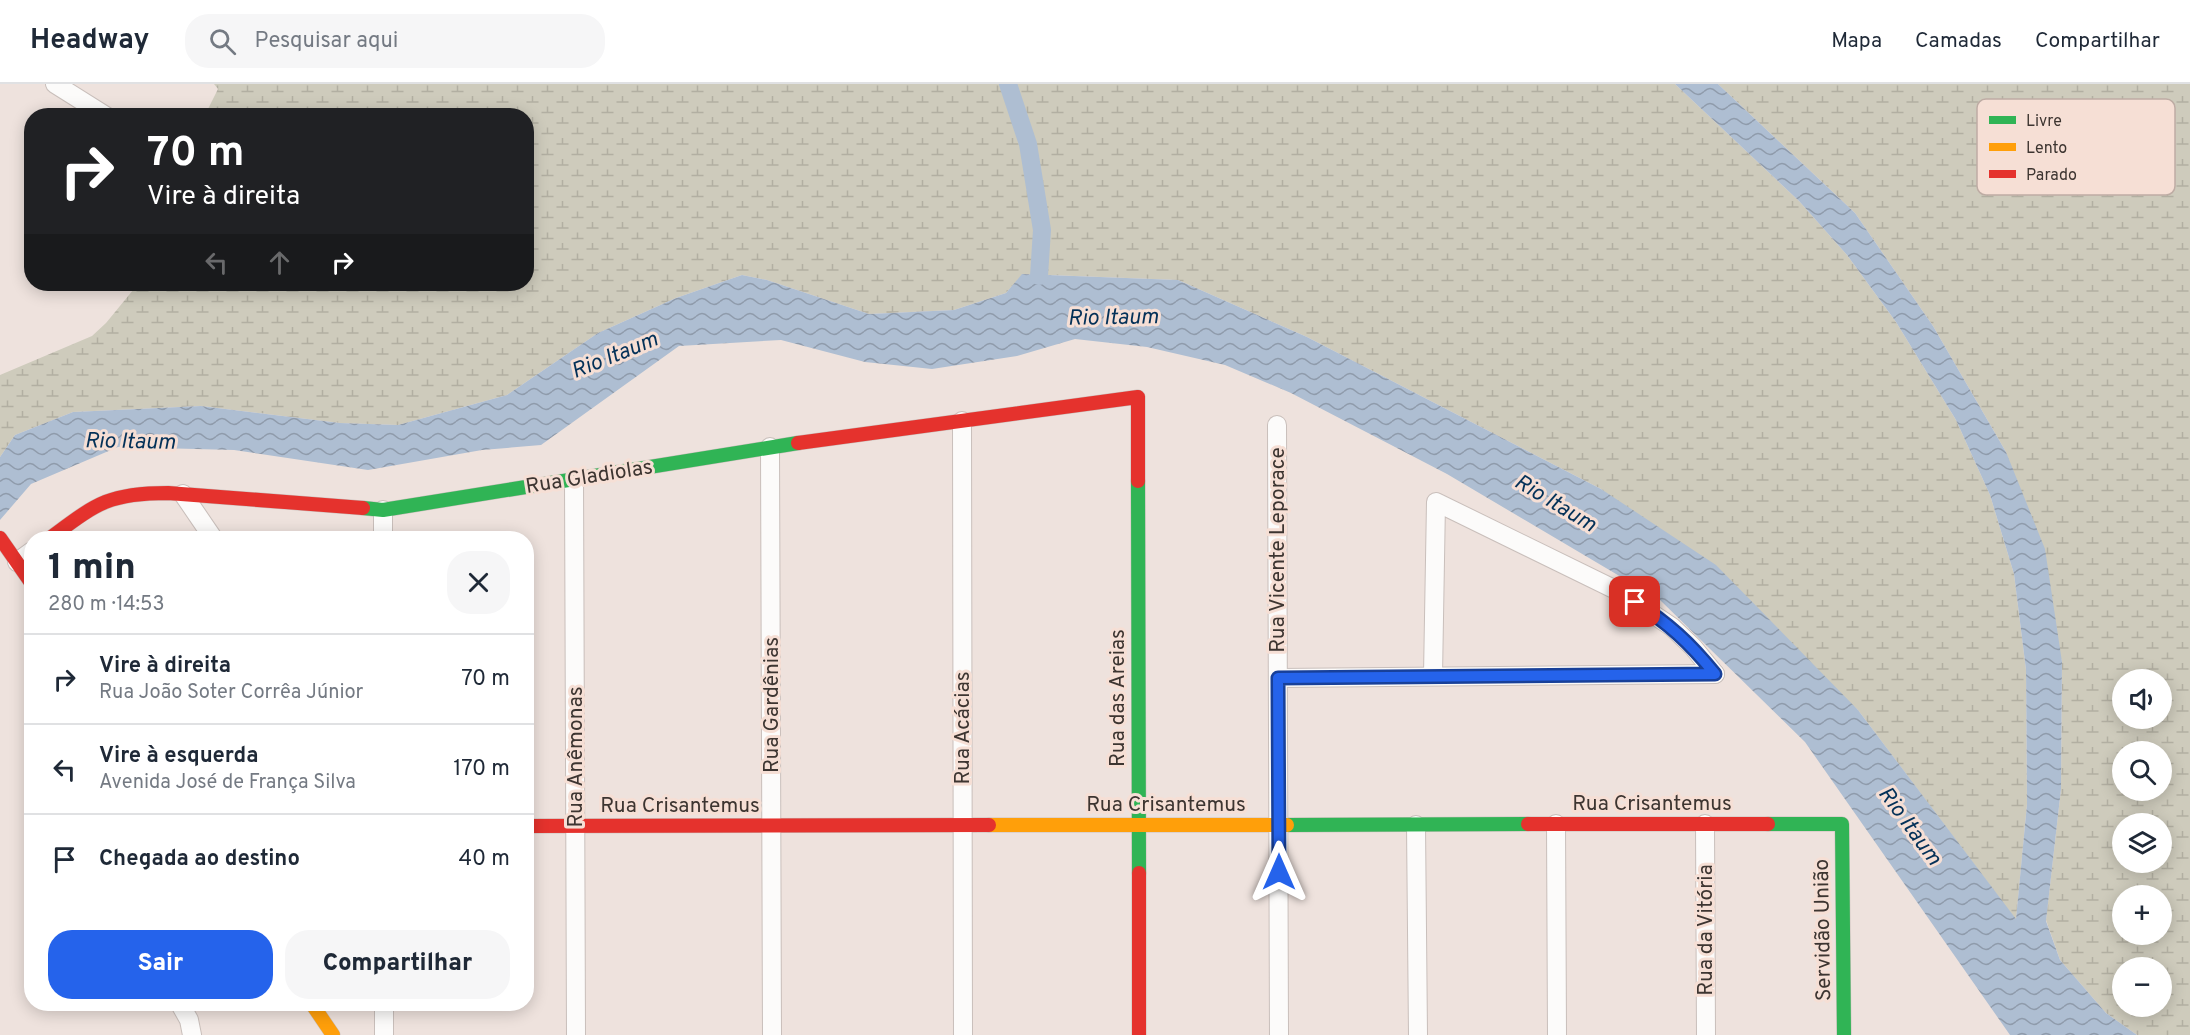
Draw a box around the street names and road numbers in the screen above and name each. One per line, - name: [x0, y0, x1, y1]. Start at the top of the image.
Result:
- street label: Rua Vicente Leporace: [1265, 447, 1292, 653]
- street label: Rua Gladiolas: [524, 454, 655, 501]
- street label: Rua das Areias: [1105, 629, 1132, 767]
- street label: Rua Gardênias: [759, 637, 786, 773]
- street label: Rua Acácias: [950, 671, 977, 785]
- street label: Rua Anêmonas: [563, 686, 590, 828]
- street label: Rua Crisantemus: [1572, 791, 1732, 818]
- street label: Rua Crisantemus: [1086, 792, 1246, 819]
- street label: Rua Crisantemus: [600, 793, 760, 820]
- street label: Servidão União: [1809, 859, 1838, 1001]
- street label: Rua da Vitória: [1693, 864, 1720, 996]

